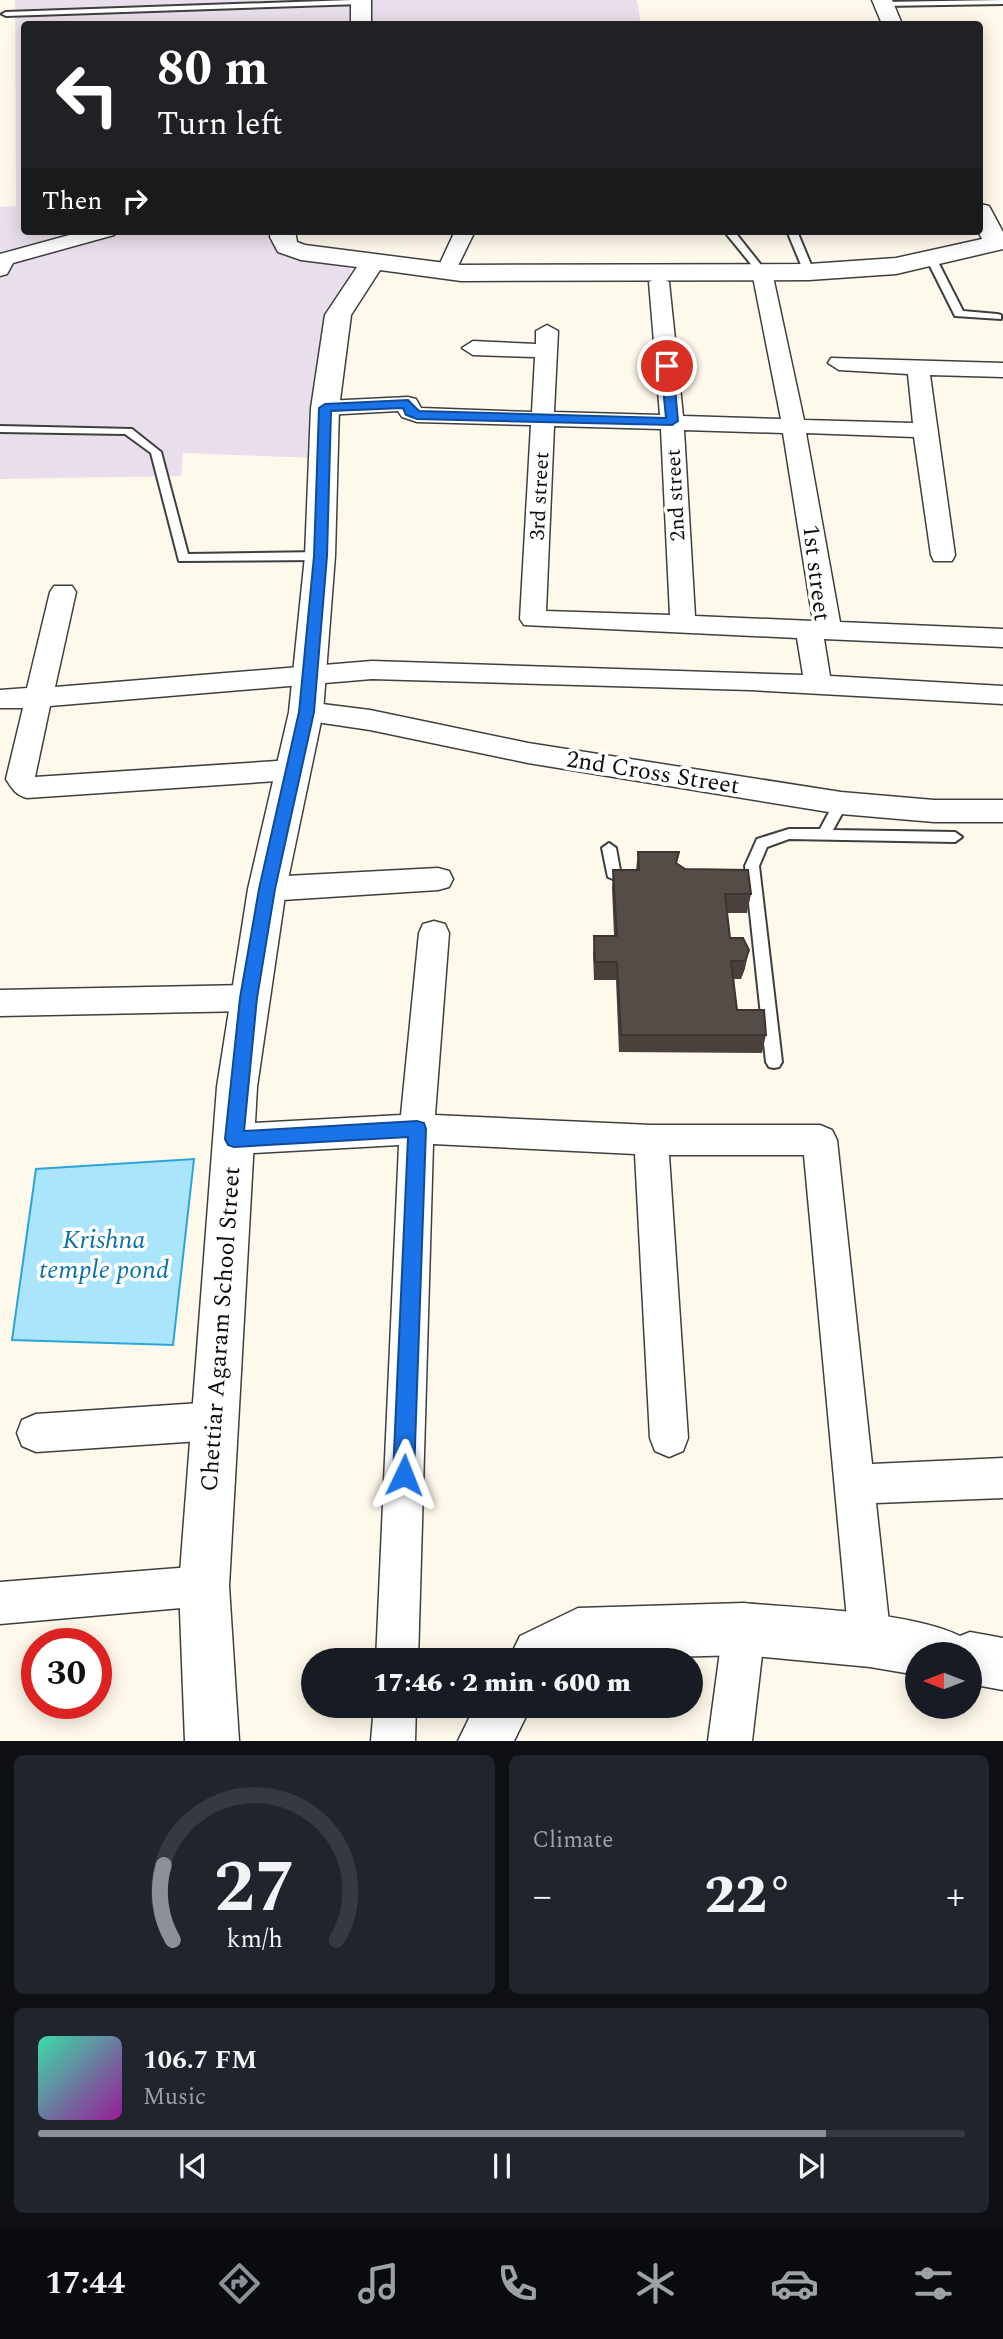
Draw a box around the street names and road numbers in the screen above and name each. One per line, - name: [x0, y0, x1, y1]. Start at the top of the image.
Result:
- street label: 2nd street: [658, 448, 694, 542]
- street label: 3rd street: [522, 451, 558, 541]
- street label: 1st street: [792, 523, 840, 623]
- street label: 2nd Cross Street: [564, 742, 742, 804]
- street label: Chettiar Agaram School Street: [192, 1165, 250, 1493]

